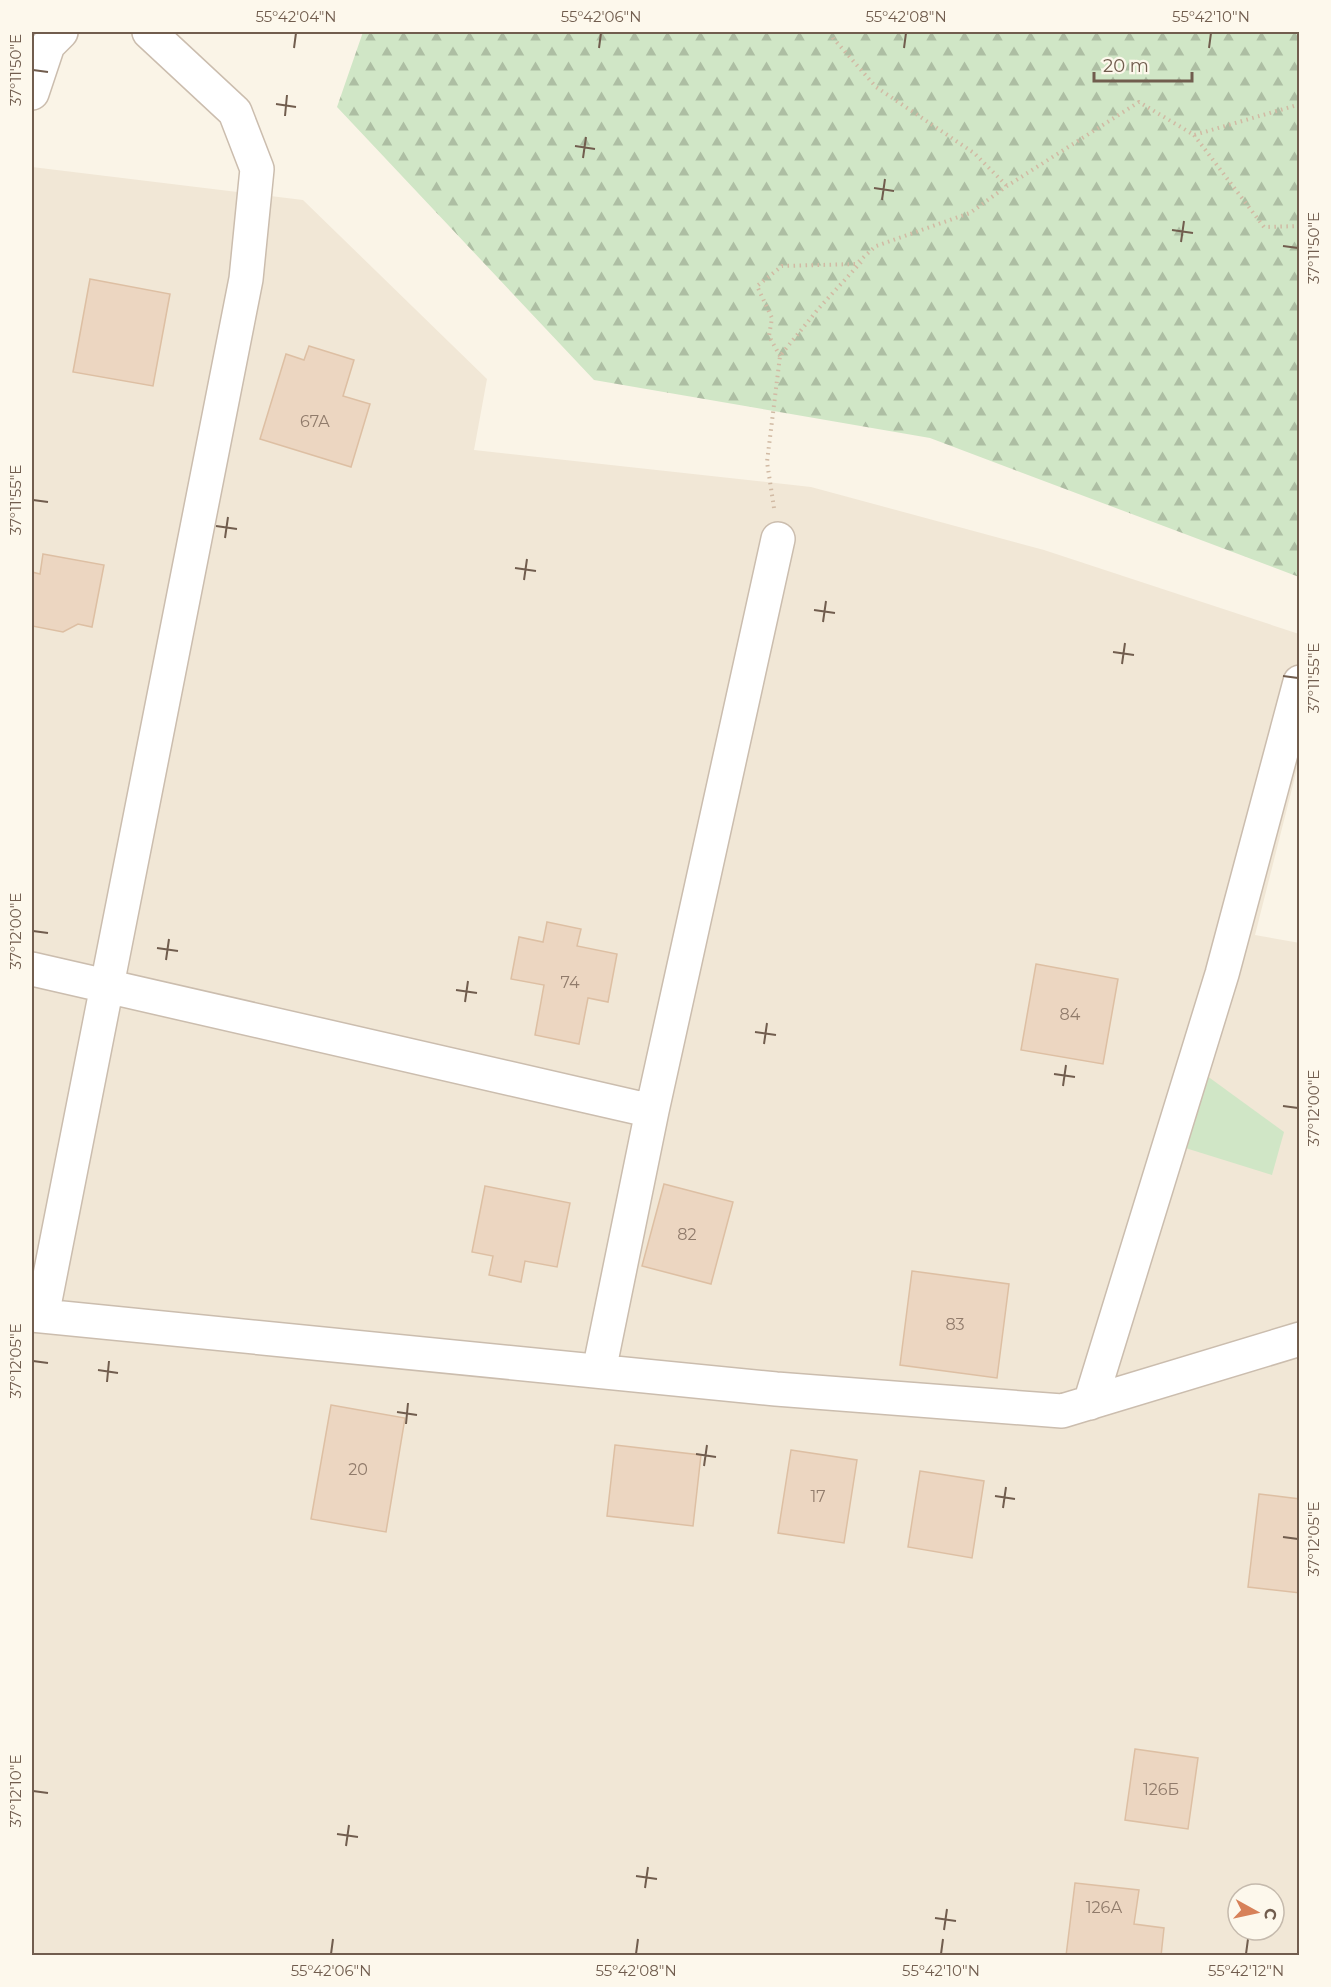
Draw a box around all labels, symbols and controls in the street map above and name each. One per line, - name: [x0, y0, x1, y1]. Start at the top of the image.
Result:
- text: 55°42'04"N: [255, 7, 337, 26]
- text: 55°42'06"N: [561, 7, 641, 26]
- text: 55°42'08"N: [865, 7, 947, 26]
- text: 55°42'10"N: [1172, 7, 1250, 26]
- text: 37°11'50"E: [6, 34, 25, 106]
- scale bar: [1094, 45, 1192, 83]
- text: 20 m: [1103, 55, 1149, 77]
- text: 37°11'50"E: [1304, 212, 1323, 284]
- house number: 67А: [300, 412, 330, 431]
- text: 37°11'55"E: [6, 465, 25, 535]
- text: 37°11'55"E: [1304, 643, 1323, 713]
- text: 37°12'00"E: [6, 893, 25, 969]
- house number: 74: [561, 973, 580, 992]
- house number: 84: [1060, 1005, 1081, 1024]
- text: 37°12'00"E: [1304, 1070, 1323, 1146]
- house number: 82: [677, 1225, 697, 1244]
- house number: 83: [945, 1315, 965, 1334]
- text: 37°12'05"E: [6, 1323, 25, 1399]
- house number: 20: [348, 1460, 368, 1479]
- house number: 17: [810, 1487, 826, 1506]
- text: 37°12'05"E: [1304, 1501, 1323, 1577]
- text: 37°12'10"E: [6, 1755, 25, 1827]
- house number: 126Б: [1143, 1780, 1179, 1799]
- north arrow: [1226, 1882, 1286, 1942]
- house number: 126А: [1086, 1898, 1122, 1917]
- text: С: [1260, 1907, 1281, 1921]
- text: 55°42'06"N: [291, 1961, 371, 1980]
- text: 55°42'08"N: [595, 1961, 677, 1980]
- text: 55°42'10"N: [902, 1961, 980, 1980]
- text: 55°42'12"N: [1208, 1961, 1284, 1980]

